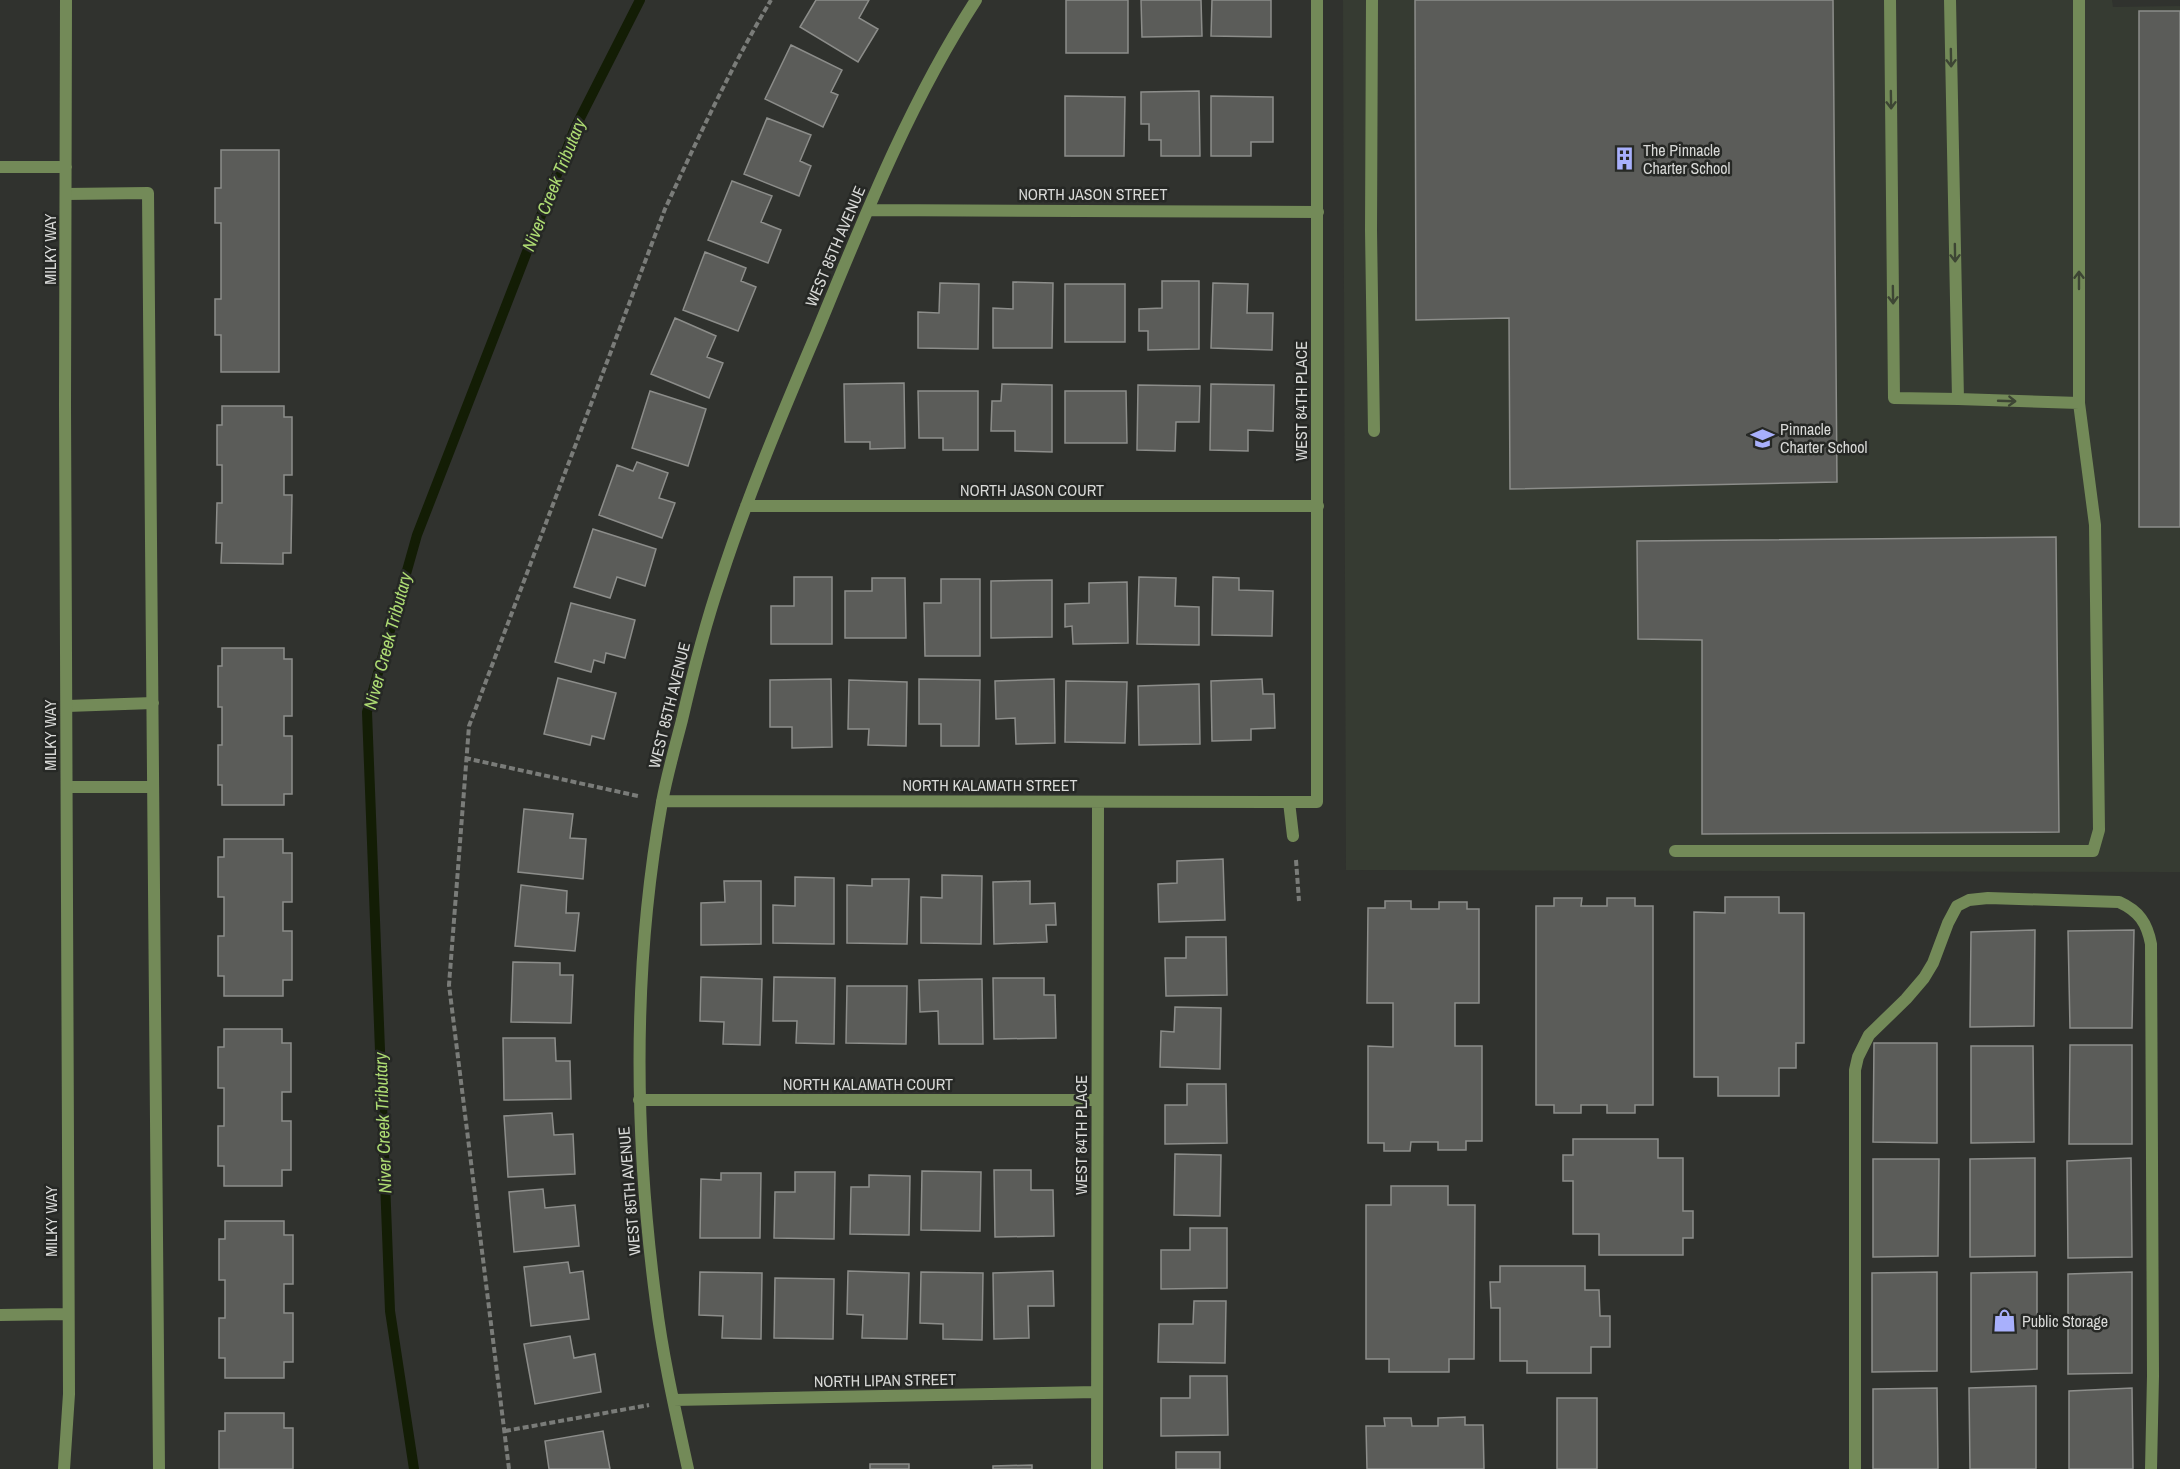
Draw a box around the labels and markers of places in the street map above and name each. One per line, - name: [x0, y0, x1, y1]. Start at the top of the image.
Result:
- place label: The Pinnacle Charter School: [1643, 139, 1731, 179]
- building icon: The Pinnacle Charter School: [1612, 146, 1638, 172]
- place label: Pinnacle Charter School: [1780, 418, 1868, 458]
- school or university icon: Pinnacle Charter School: [1749, 425, 1775, 451]
- shop icon: Public Storage: [1991, 1308, 2017, 1334]
- place label: Public Storage: [2022, 1310, 2108, 1332]

